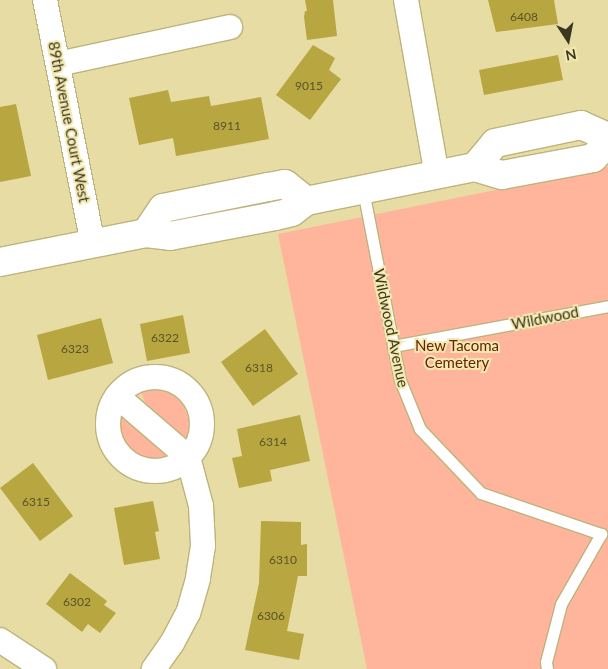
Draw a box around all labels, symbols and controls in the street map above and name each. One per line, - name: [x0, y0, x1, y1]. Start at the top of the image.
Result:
- house number: 6408: [510, 10, 538, 24]
- north arrow: [543, 15, 593, 65]
- street label: 89th Avenue Court West: [44, 40, 94, 204]
- text: N: [564, 46, 578, 65]
- house number: 9015: [295, 79, 323, 93]
- house number: 8911: [213, 119, 241, 133]
- street label: Wildwood Avenue: [370, 267, 412, 389]
- street label: Wildwood: [510, 303, 580, 333]
- house number: 6322: [151, 331, 179, 345]
- park label: New Tacoma Cemetery: [415, 336, 499, 371]
- house number: 6323: [61, 342, 89, 356]
- house number: 6318: [245, 361, 273, 375]
- house number: 6314: [259, 435, 287, 449]
- house number: 6315: [22, 495, 50, 509]
- house number: 6310: [269, 553, 297, 567]
- house number: 6302: [63, 595, 91, 609]
- house number: 6306: [257, 609, 285, 623]

